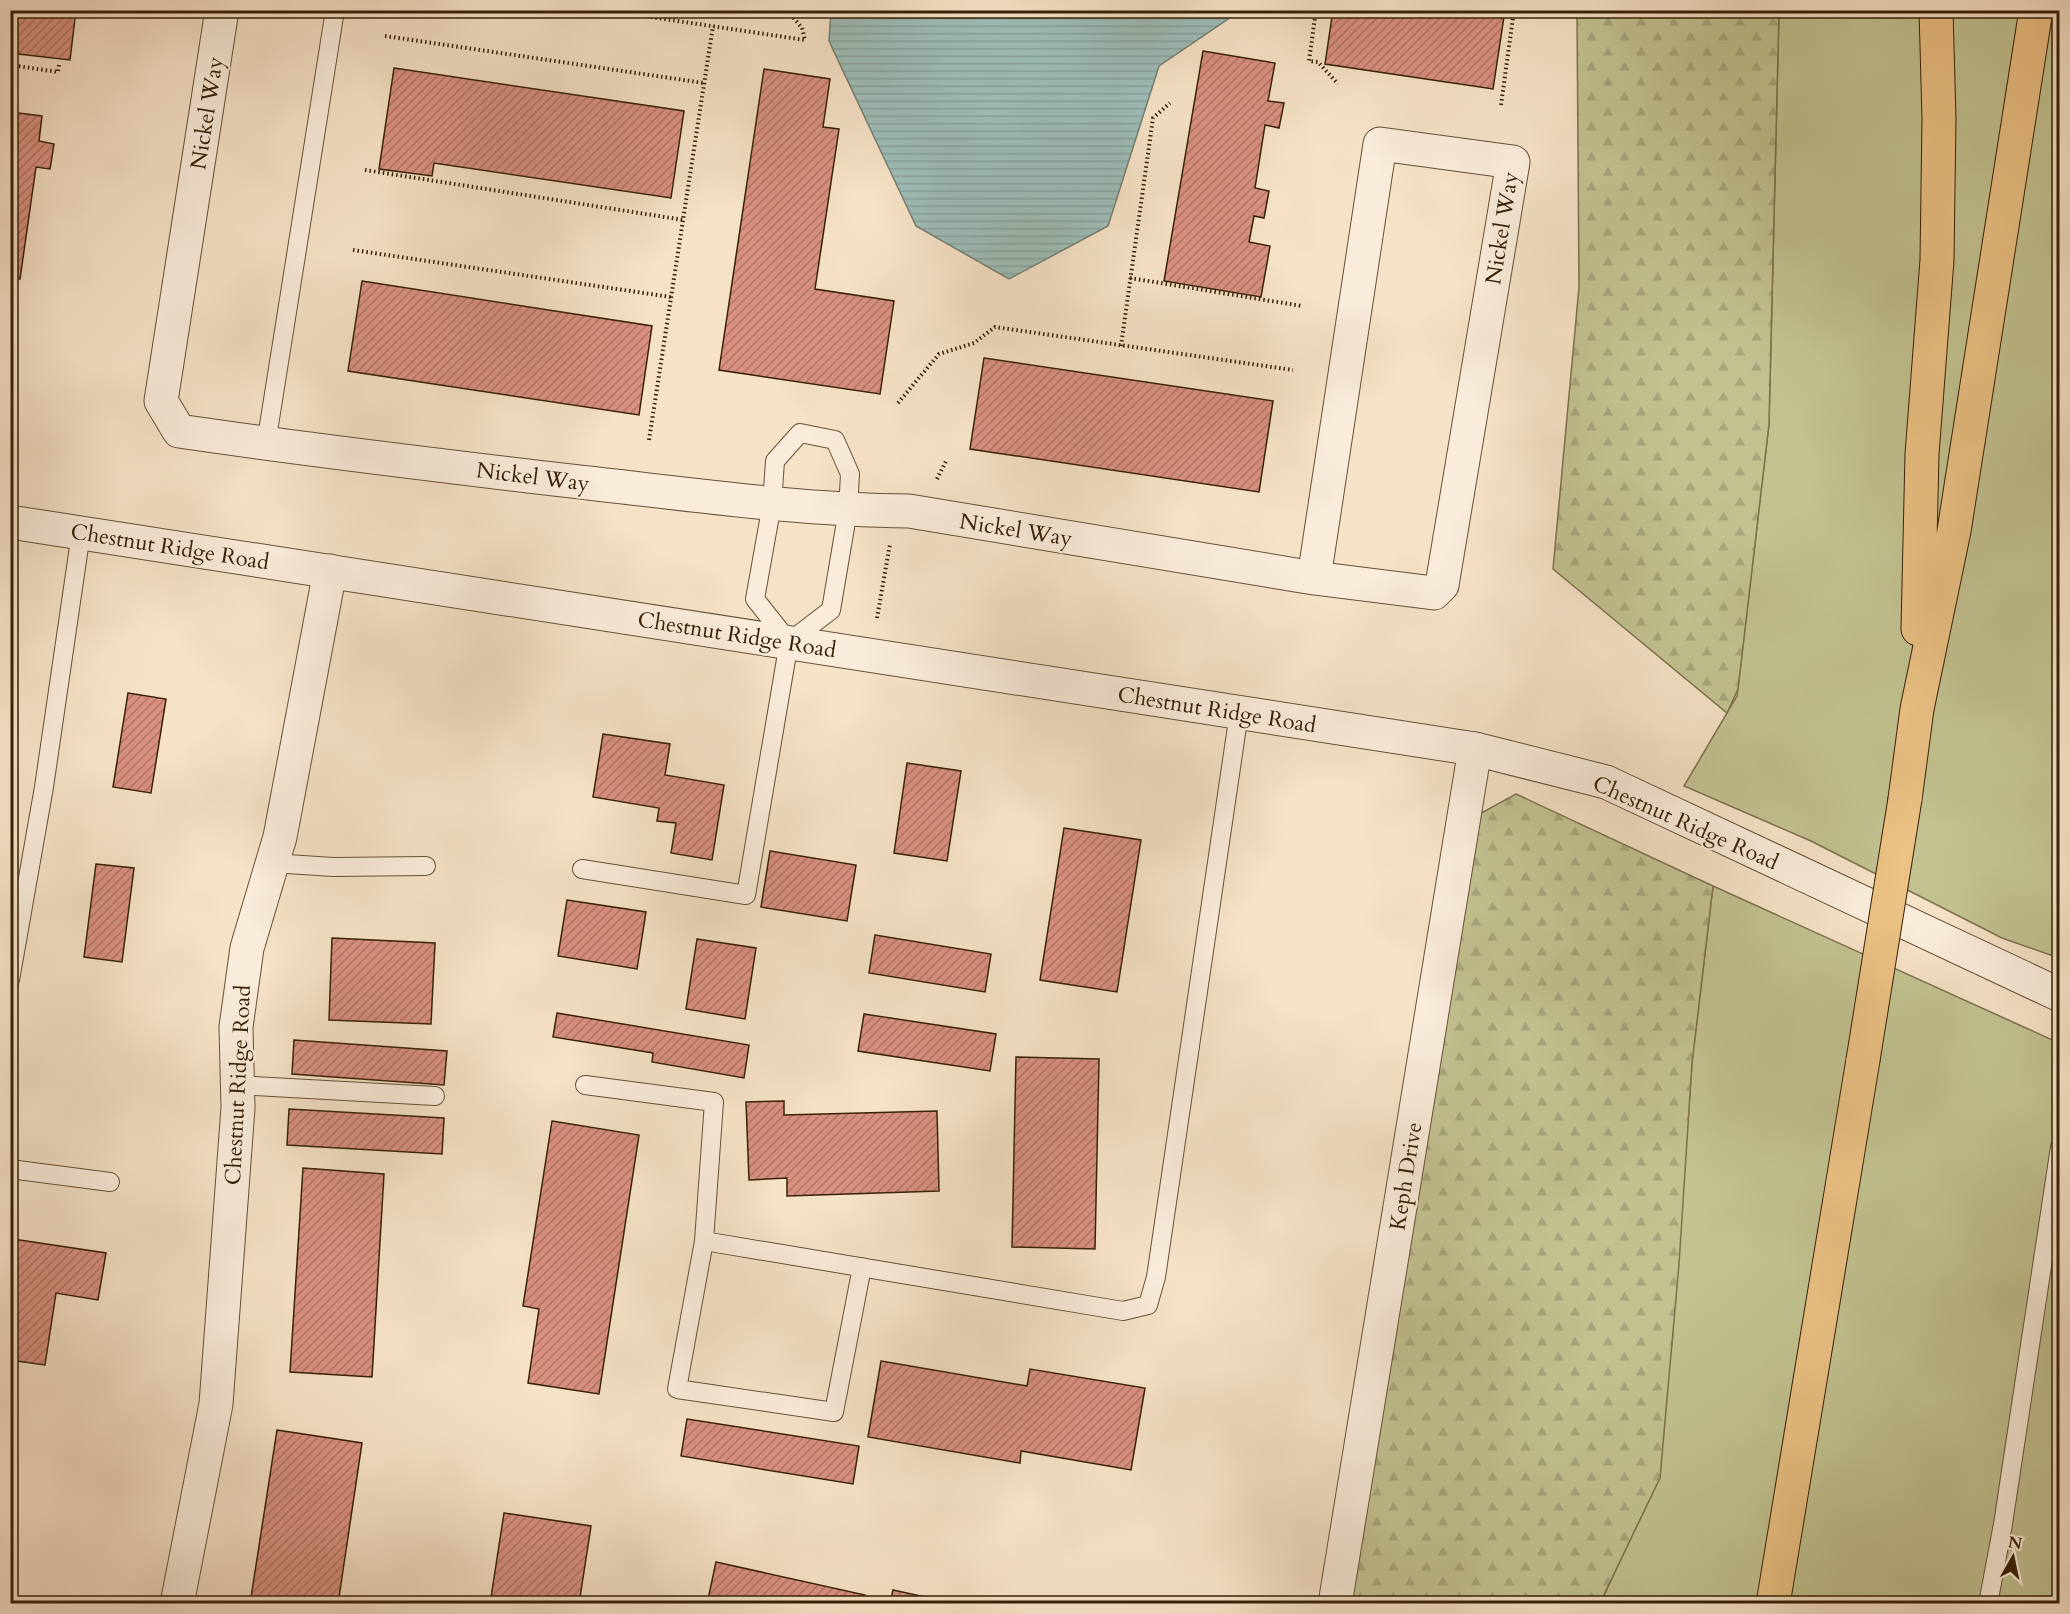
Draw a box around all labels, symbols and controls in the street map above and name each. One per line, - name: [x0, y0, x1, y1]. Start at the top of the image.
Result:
- street label: Nickel Way: [183, 54, 231, 172]
- street label: Nickel Way: [1478, 169, 1526, 287]
- street label: Nickel Way: [475, 455, 591, 499]
- street label: Nickel Way: [957, 506, 1075, 554]
- street label: Chestnut Ridge Road: [69, 517, 271, 578]
- street label: Chestnut Ridge Road: [636, 605, 838, 666]
- street label: Chestnut Ridge Road: [1116, 680, 1318, 741]
- street label: Chestnut Ridge Road: [1588, 768, 1783, 877]
- street label: Chestnut Ridge Road: [218, 984, 258, 1186]
- street label: Keph Drive: [1383, 1120, 1429, 1232]
- north arrow: [1983, 1527, 2043, 1587]
- text: N: [2007, 1531, 2024, 1555]

